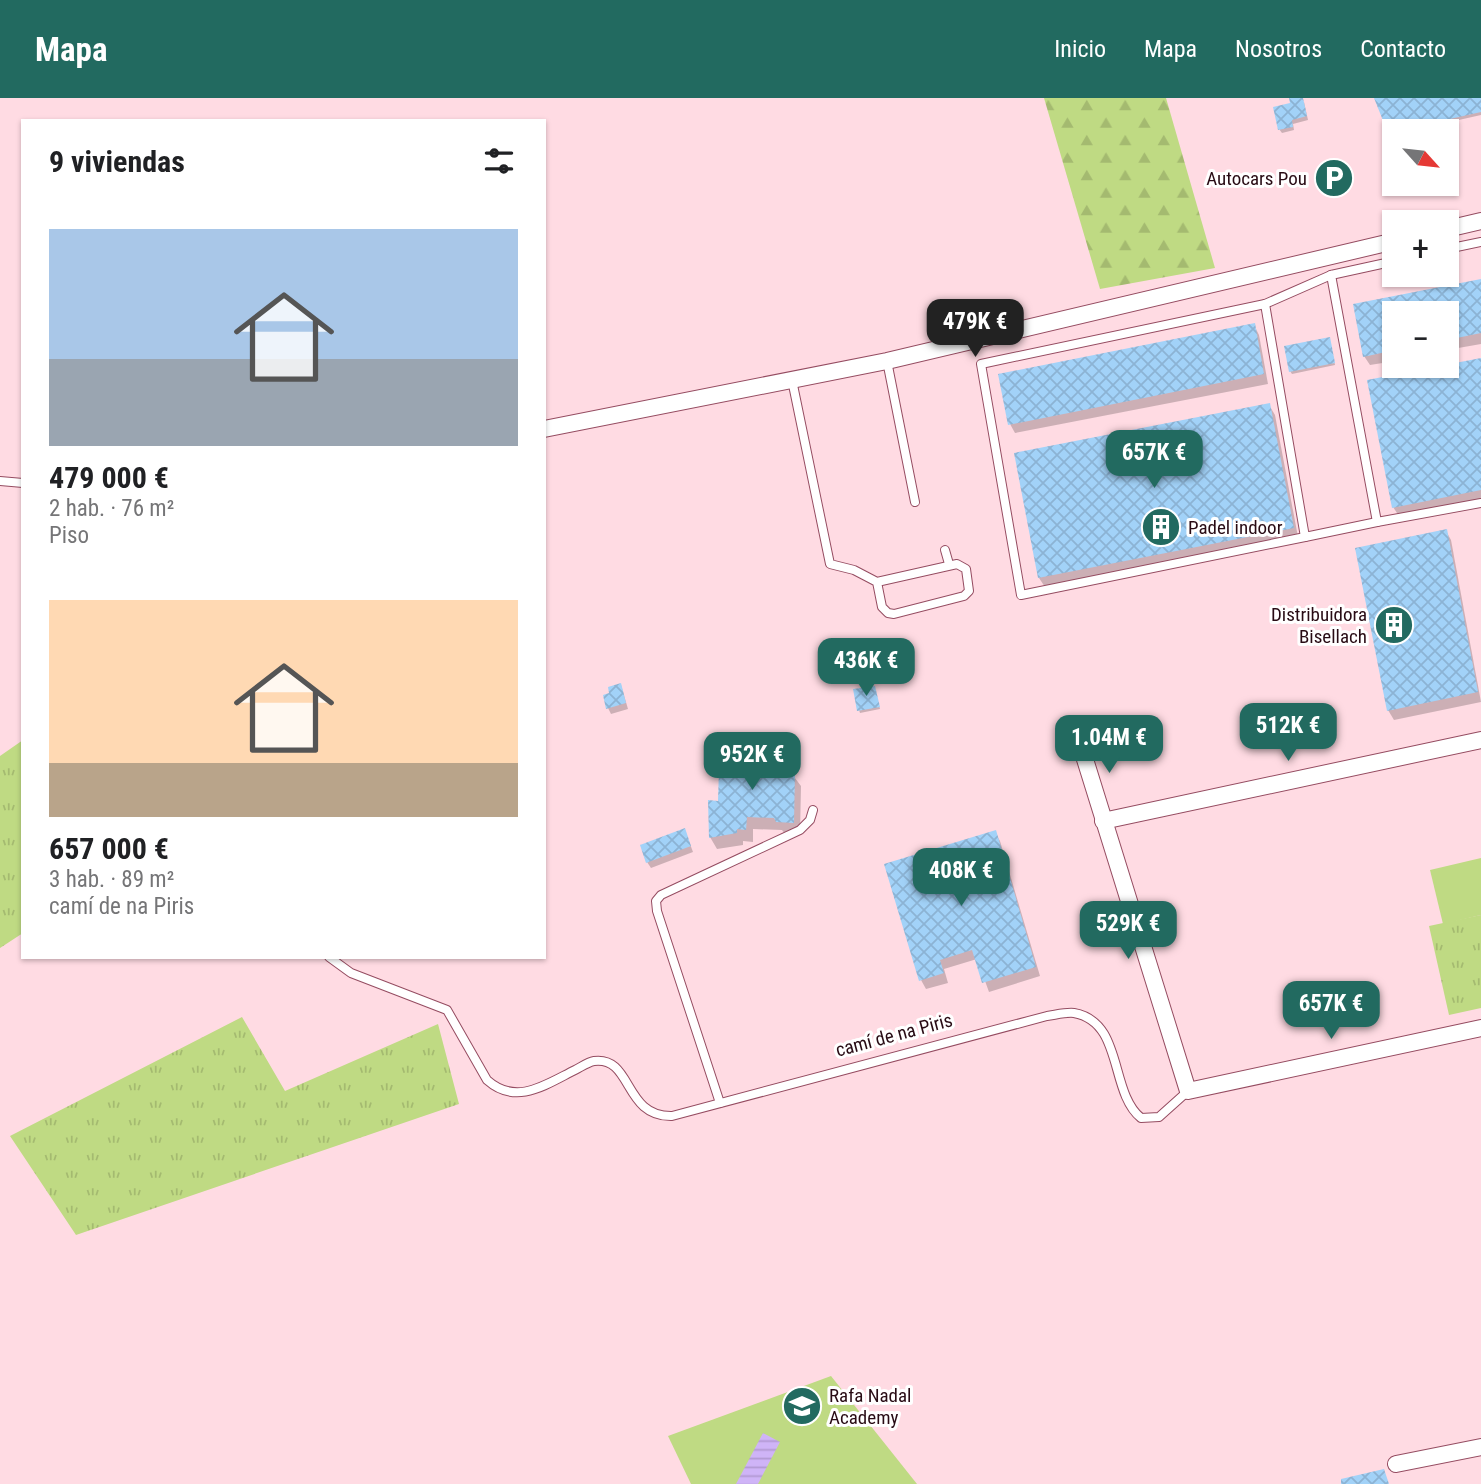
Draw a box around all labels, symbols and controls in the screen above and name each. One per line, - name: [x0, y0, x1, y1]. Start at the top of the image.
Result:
- text: Mapa: [35, 30, 107, 69]
- text: Inicio: [1054, 35, 1106, 63]
- text: Mapa: [1144, 35, 1197, 63]
- text: Nosotros: [1235, 35, 1322, 63]
- text: Contacto: [1360, 35, 1446, 63]
- north arrow: [1382, 119, 1460, 196]
- map controls: [1382, 119, 1459, 378]
- icon: filters: [480, 142, 518, 180]
- text: 9 viviendas: [49, 144, 185, 179]
- parking icon: Autocars Pou: [1313, 157, 1355, 199]
- place label: Autocars Pou: [1206, 167, 1307, 190]
- button: +: [1382, 210, 1459, 287]
- icon: home: [221, 274, 347, 400]
- pin: 479K €: [918, 300, 1032, 359]
- button: −: [1382, 301, 1459, 378]
- text: 479K €: [943, 308, 1007, 335]
- pin: 657K €: [1097, 430, 1211, 490]
- text: 657K €: [1122, 439, 1186, 466]
- text: 479 000 €: [49, 460, 169, 495]
- text: 2 hab. · 76 m²: [49, 495, 174, 522]
- building icon: Padel indoor: [1140, 506, 1182, 548]
- place label: Padel indoor: [1188, 516, 1283, 539]
- text: Piso: [49, 522, 89, 549]
- place label: Distribuidora Bisellach: [1271, 603, 1367, 648]
- building icon: Distribuidora Bisellach: [1373, 604, 1415, 646]
- pin: 436K €: [809, 638, 923, 698]
- icon: home: [221, 645, 347, 771]
- text: 436K €: [834, 647, 898, 674]
- pin: 512K €: [1231, 704, 1345, 763]
- text: 512K €: [1256, 712, 1320, 739]
- pin: 1.04M €: [1044, 716, 1174, 775]
- text: 1.04M €: [1071, 724, 1147, 751]
- pin: 952K €: [695, 732, 809, 792]
- text: 952K €: [720, 741, 784, 768]
- text: 657 000 €: [49, 831, 169, 866]
- pin: 408K €: [904, 848, 1018, 908]
- text: 408K €: [929, 857, 993, 884]
- text: 3 hab. · 89 m²: [49, 866, 174, 893]
- text: camí de na Piris: [49, 893, 194, 920]
- pin: 529K €: [1071, 902, 1185, 961]
- text: 529K €: [1096, 910, 1160, 937]
- pin: 657K €: [1274, 982, 1388, 1041]
- text: 657K €: [1299, 990, 1363, 1017]
- street label: camí de na Piris: [833, 1008, 955, 1062]
- place label: Rafa Nadal Academy: [829, 1384, 911, 1429]
- school or university icon: Rafa Nadal Academy: [781, 1385, 823, 1427]

